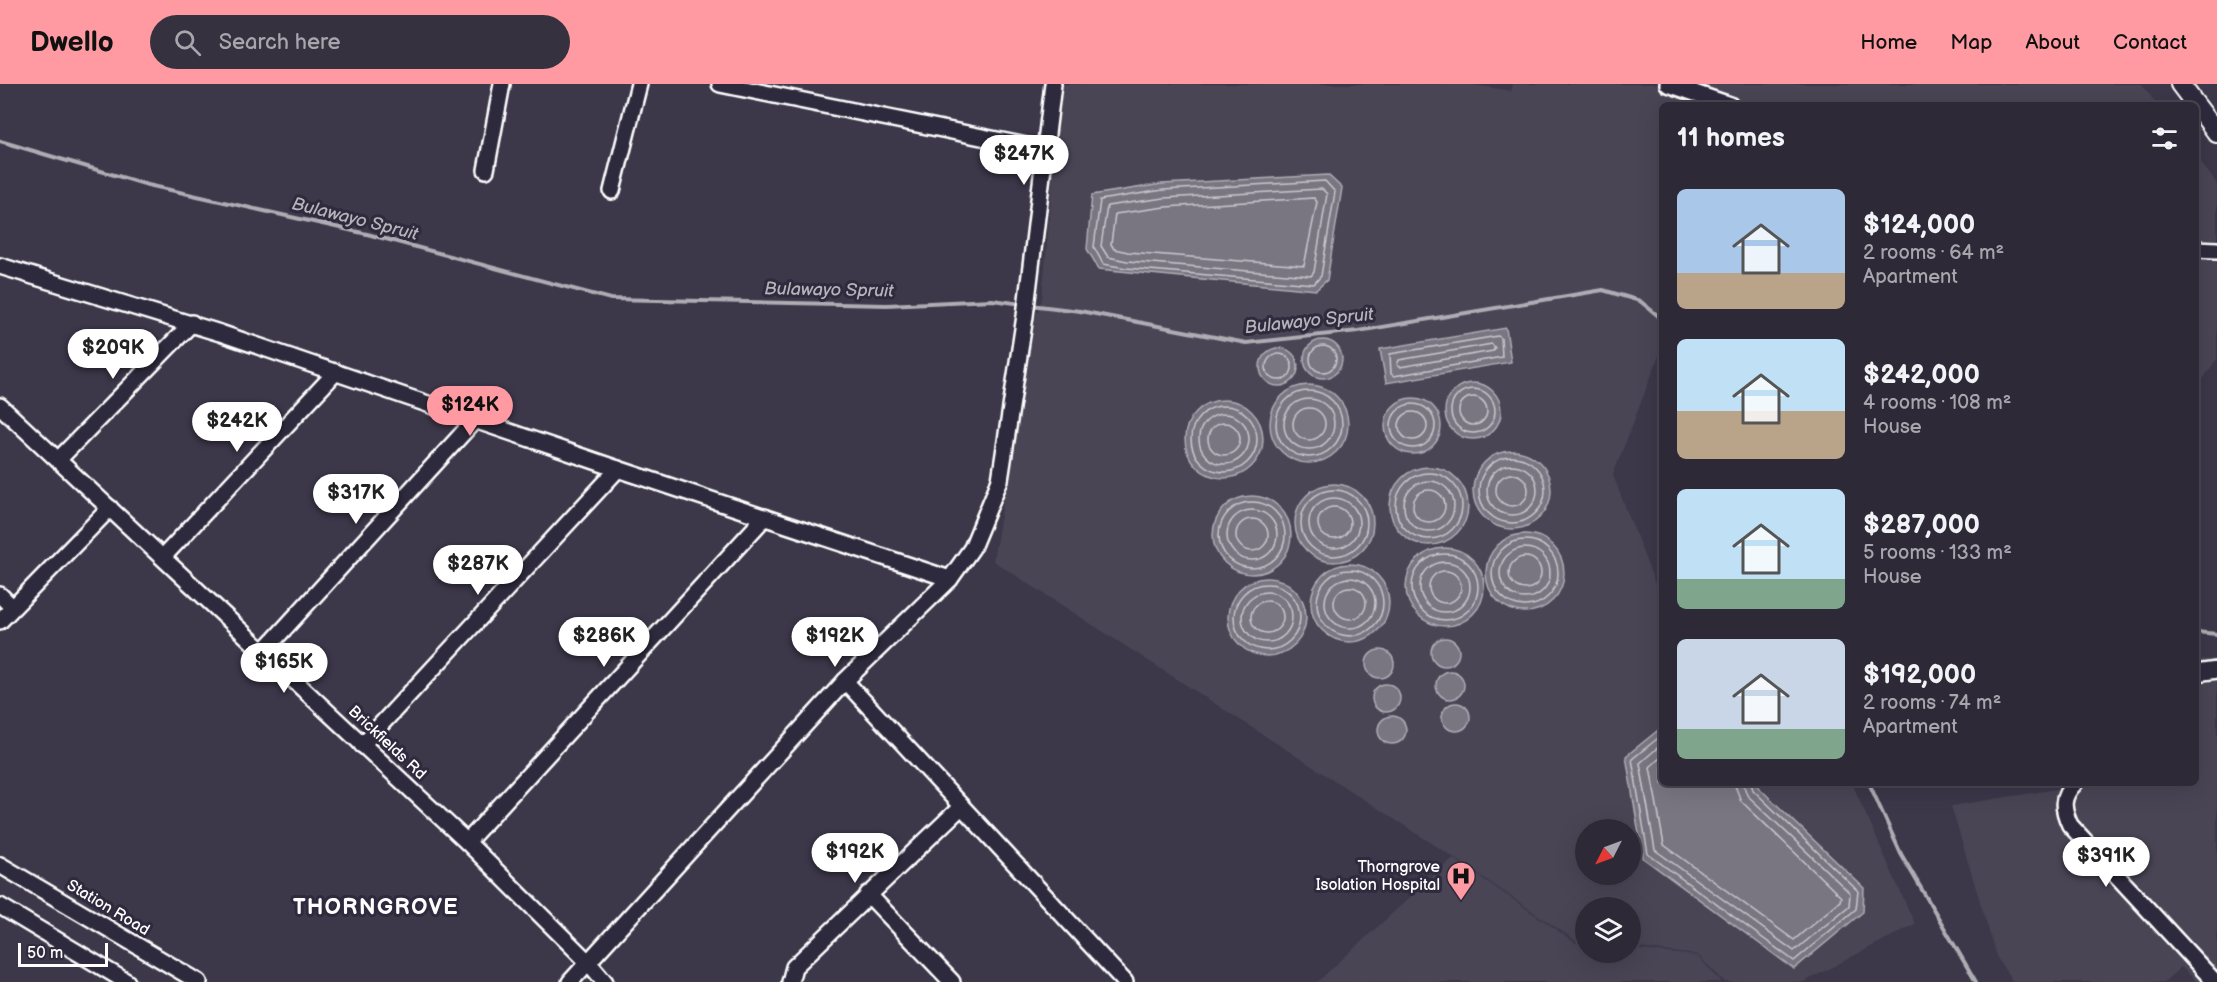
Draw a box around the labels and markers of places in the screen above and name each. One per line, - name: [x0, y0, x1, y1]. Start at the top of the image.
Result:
- pin: $247K: [982, 135, 1066, 186]
- pin: $209K: [71, 329, 155, 380]
- pin: $124K: [428, 386, 512, 437]
- pin: $242K: [195, 402, 279, 453]
- pin: $317K: [314, 474, 398, 525]
- pin: $287K: [436, 545, 520, 596]
- pin: $286K: [562, 617, 646, 668]
- pin: $192K: [793, 617, 877, 668]
- pin: $165K: [242, 643, 326, 694]
- pin: $192K: [813, 833, 897, 884]
- pin: $391K: [2064, 837, 2148, 888]
- place label: Thorngrove Isolation Hospital: [1316, 858, 1441, 895]
- hospital icon: Thorngrove Isolation Hospital: [1445, 860, 1477, 902]

